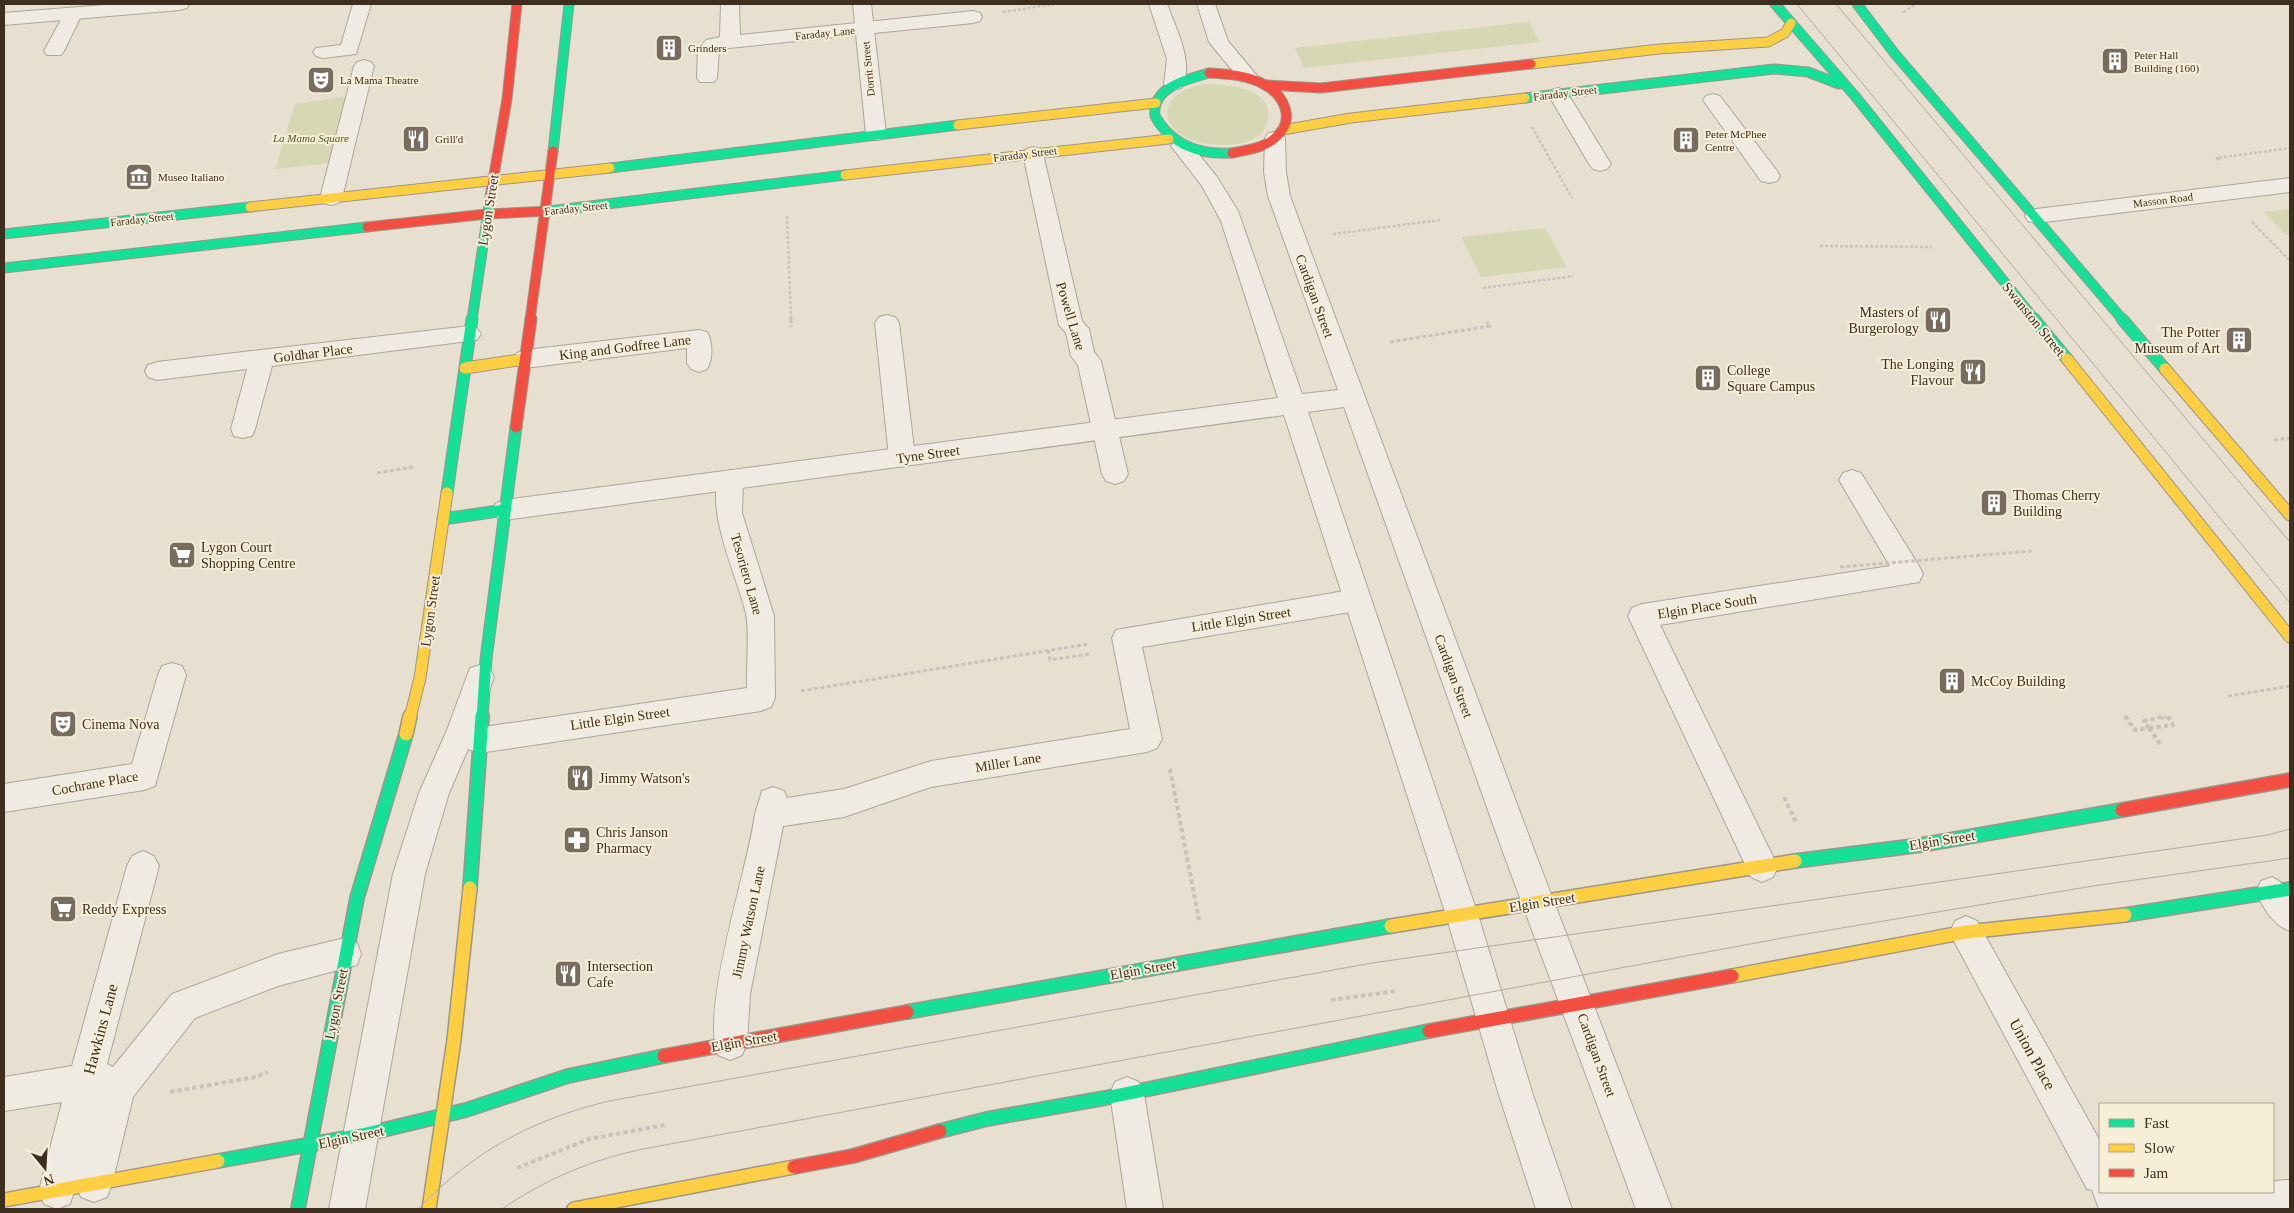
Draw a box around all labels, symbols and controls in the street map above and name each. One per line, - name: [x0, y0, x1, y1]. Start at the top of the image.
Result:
- street label: Faraday Lane: [794, 24, 856, 42]
- building icon: Grinders: [654, 33, 684, 63]
- street label: Dorrit Street: [859, 41, 877, 97]
- place label: Grinders: [688, 42, 727, 54]
- building icon: Peter Hall Building (160): [2100, 46, 2130, 76]
- place label: Peter Hall Building (160): [2134, 49, 2199, 75]
- theatre icon: La Mama Theatre: [306, 65, 336, 95]
- place label: La Mama Theatre: [340, 74, 419, 86]
- street label: Faraday Street: [1533, 83, 1597, 103]
- restaurant icon: Grill'd: [401, 124, 431, 154]
- building icon: Peter McPhee Centre: [1671, 125, 1701, 155]
- place label: Peter McPhee Centre: [1705, 128, 1767, 153]
- park label: La Mama Square: [272, 132, 349, 144]
- place label: Grill'd: [435, 133, 464, 145]
- street label: Faraday Street: [993, 144, 1057, 164]
- museum icon: Museo Italiano: [124, 162, 154, 192]
- place label: Museo Italiano: [158, 171, 225, 183]
- street label: Lygon Street: [475, 173, 502, 247]
- street label: Masson Road: [2132, 190, 2194, 210]
- street label: Faraday Street: [544, 199, 608, 217]
- street label: Faraday Street: [110, 210, 174, 228]
- street label: Cardigan Street: [1293, 253, 1337, 340]
- street label: Swanston Street: [1999, 279, 2068, 359]
- street label: Powell Lane: [1053, 280, 1088, 352]
- place label: Masters of Burgerology: [1848, 305, 1919, 336]
- restaurant icon: Masters of Burgerology: [1923, 305, 1953, 335]
- place label: The Potter Museum of Art: [2134, 325, 2220, 356]
- building icon: The Potter Museum of Art: [2224, 325, 2254, 355]
- street label: King and Godfree Lane: [558, 332, 692, 363]
- street label: Goldhar Place: [273, 341, 354, 366]
- place label: The Longing Flavour: [1881, 357, 1954, 388]
- restaurant icon: The Longing Flavour: [1958, 357, 1988, 387]
- building icon: College Square Campus: [1693, 363, 1723, 393]
- place label: College Square Campus: [1727, 363, 1815, 394]
- street label: Tyne Street: [895, 443, 961, 466]
- building icon: Thomas Cherry Building: [1979, 488, 2009, 518]
- place label: Thomas Cherry Building: [2013, 488, 2100, 519]
- street label: Tesoriero Lane: [728, 532, 765, 617]
- supermarket icon: Lygon Court Shopping Centre: [167, 540, 197, 570]
- place label: Lygon Court Shopping Centre: [201, 540, 296, 571]
- street label: Lygon Street: [418, 574, 443, 648]
- street label: Elgin Place South: [1656, 591, 1758, 622]
- street label: Little Elgin Street: [1190, 604, 1292, 635]
- street label: Cardigan Street: [1432, 633, 1476, 720]
- building icon: McCoy Building: [1937, 666, 1967, 696]
- place label: McCoy Building: [1971, 674, 2066, 689]
- street label: Little Elgin Street: [569, 704, 671, 733]
- theatre icon: Cinema Nova: [48, 709, 78, 739]
- place label: Cinema Nova: [82, 717, 160, 732]
- street label: Miller Lane: [974, 750, 1042, 775]
- restaurant icon: Jimmy Watson's: [565, 763, 595, 793]
- street label: Cochrane Place: [51, 769, 139, 798]
- place label: Jimmy Watson's: [599, 771, 690, 786]
- pharmacy icon: Chris Janson Pharmacy: [562, 825, 592, 855]
- place label: Chris Janson Pharmacy: [596, 825, 668, 856]
- street label: Elgin Street: [1908, 828, 1976, 853]
- street label: Jimmy Watson Lane: [729, 865, 768, 980]
- street label: Elgin Street: [1508, 890, 1576, 915]
- supermarket icon: Reddy Express: [48, 894, 78, 924]
- place label: Reddy Express: [82, 902, 166, 917]
- street label: Elgin Street: [1109, 956, 1177, 983]
- restaurant icon: Intersection Cafe: [553, 959, 583, 989]
- place label: Intersection Cafe: [587, 959, 653, 990]
- street label: Lygon Street: [322, 967, 351, 1041]
- street label: Hawkins Lane: [80, 982, 121, 1076]
- street label: Cardigan Street: [1575, 1012, 1619, 1099]
- street label: Union Place: [2006, 1016, 2059, 1093]
- street label: Elgin Street: [710, 1028, 778, 1055]
- legend: [2099, 1103, 2274, 1193]
- text: Fast: [2144, 1115, 2170, 1131]
- street label: Elgin Street: [317, 1123, 385, 1152]
- text: Slow: [2144, 1140, 2175, 1156]
- north arrow: [20, 1143, 70, 1193]
- text: Jam: [2144, 1165, 2168, 1181]
- text: N: [42, 1171, 56, 1189]

